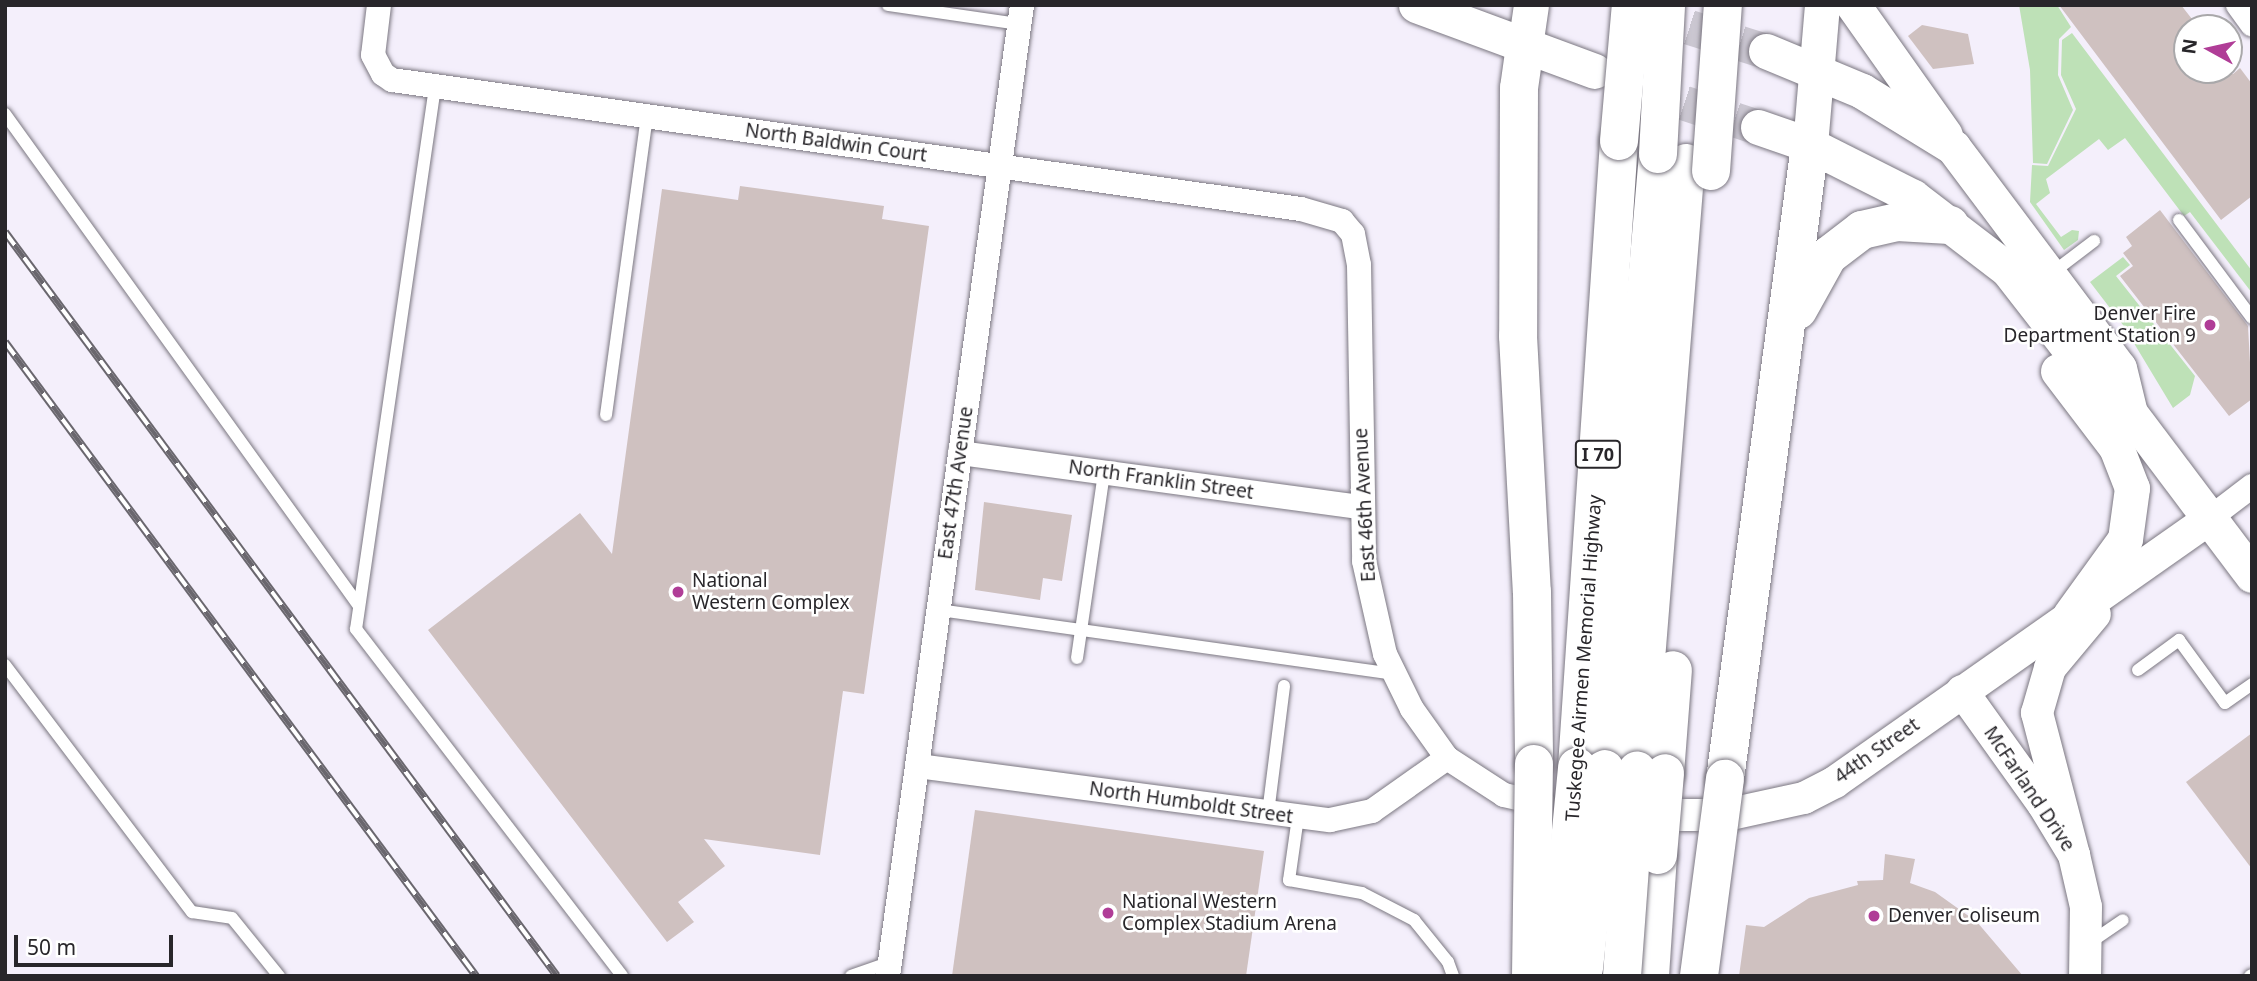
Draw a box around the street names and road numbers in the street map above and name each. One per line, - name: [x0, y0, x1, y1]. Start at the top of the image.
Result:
- street label: North Baldwin Court: [744, 119, 928, 167]
- street label: East 47th Avenue: [934, 405, 978, 561]
- street label: East 46th Avenue: [1350, 427, 1380, 583]
- road number: I 70: [1574, 440, 1622, 468]
- street label: North Franklin Street: [1067, 456, 1255, 504]
- street label: Tuskegee Airmen Memorial Highway: [1561, 494, 1607, 822]
- street label: 44th Street: [1830, 713, 1924, 789]
- street label: McFarland Drive: [1979, 722, 2079, 856]
- street label: North Humboldt Street: [1088, 777, 1294, 829]

